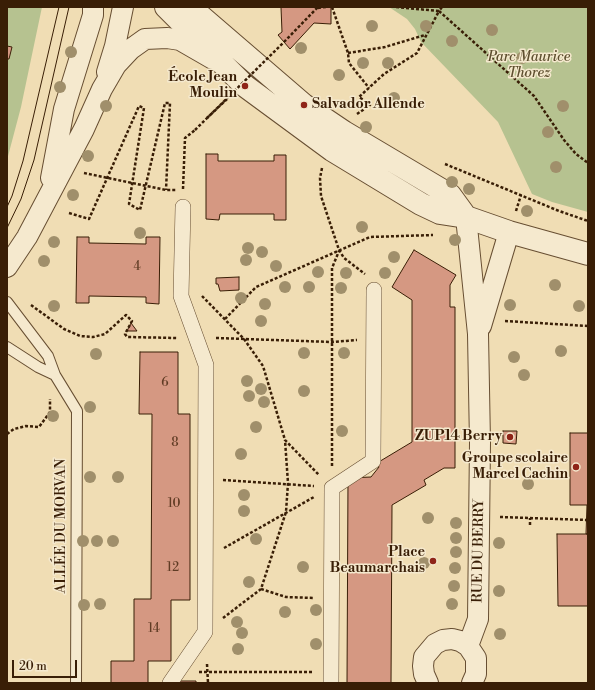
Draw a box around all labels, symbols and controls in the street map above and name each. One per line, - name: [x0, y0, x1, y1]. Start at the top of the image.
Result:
- park label: Parc Maurice Thorez: [488, 50, 570, 82]
- place label: École Jean Moulin: [168, 70, 237, 102]
- marker: École Jean Moulin: [240, 81, 250, 91]
- place label: Salvador Allende: [312, 97, 425, 113]
- marker: Salvador Allende: [299, 100, 309, 110]
- house number: 4: [133, 260, 141, 274]
- house number: 6: [161, 376, 169, 390]
- place label: ZUP14 Berry: [415, 429, 502, 445]
- marker: ZUP14 Berry: [505, 432, 515, 442]
- house number: 8: [171, 436, 179, 450]
- place label: Groupe scolaire Marcel Cachin: [462, 451, 568, 484]
- street label: ALLÉE DU MORVAN: [54, 459, 70, 593]
- marker: Groupe scolaire Marcel Cachin: [571, 462, 581, 472]
- house number: 10: [168, 497, 180, 511]
- street label: RUE DU BERRY: [470, 499, 488, 603]
- place label: Place Beaumarchais: [330, 545, 425, 578]
- marker: Place Beaumarchais: [428, 556, 438, 566]
- house number: 12: [167, 561, 179, 575]
- house number: 14: [148, 622, 160, 636]
- scale bar: [14, 652, 79, 678]
- text: 20 m: [19, 659, 47, 674]

